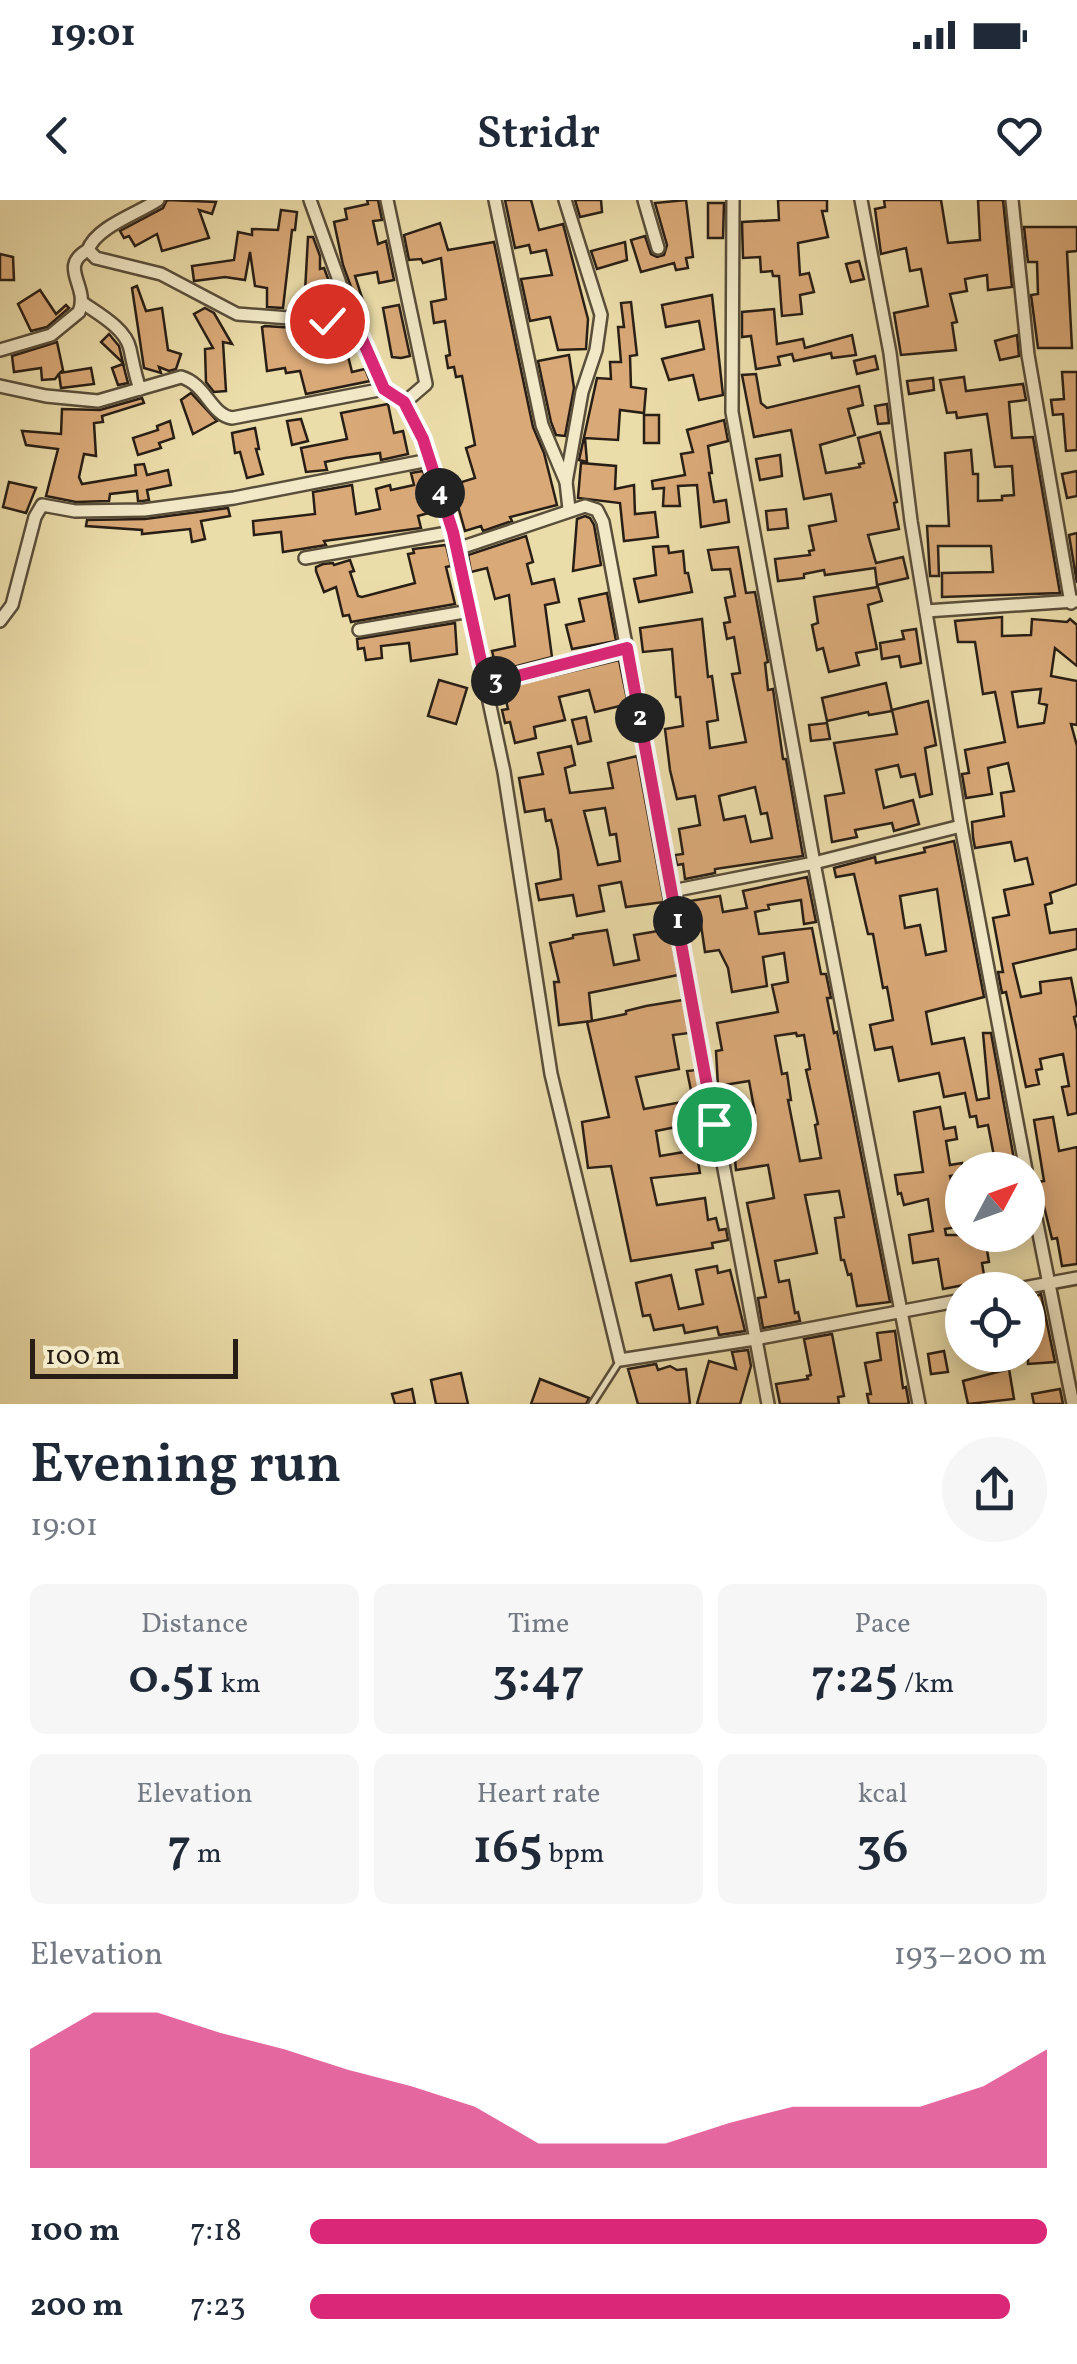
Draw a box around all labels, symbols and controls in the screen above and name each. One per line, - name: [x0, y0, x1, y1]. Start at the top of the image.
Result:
- text: 19:01: [50, 9, 136, 62]
- text: Stridr: [477, 104, 600, 167]
- icon: back: [30, 108, 85, 163]
- icon: heart: [992, 108, 1047, 163]
- pin: [285, 279, 370, 364]
- icon: check: [300, 294, 355, 349]
- pin: 4: [415, 468, 465, 518]
- text: 4: [432, 473, 448, 512]
- pin: 3: [471, 656, 521, 706]
- text: 3: [489, 661, 503, 700]
- pin: 2: [615, 693, 665, 743]
- text: 2: [633, 698, 647, 737]
- pin: 1: [653, 896, 703, 946]
- text: 1: [672, 901, 684, 940]
- pin: [672, 1082, 757, 1167]
- icon: arrive: [687, 1097, 742, 1152]
- north arrow: [945, 1152, 1045, 1252]
- map controls: [945, 1152, 1045, 1372]
- button: locate: [945, 1272, 1045, 1372]
- scale bar: [30, 1334, 238, 1378]
- text: 100 m: [45, 1337, 120, 1376]
- text: Evening run: [30, 1429, 342, 1505]
- button: share: [942, 1437, 1047, 1542]
- text: 19:01: [30, 1505, 98, 1549]
- text: Distance: [141, 1605, 248, 1644]
- text: Time: [508, 1605, 569, 1644]
- text: Pace: [854, 1605, 911, 1644]
- text: 0.51: [128, 1644, 215, 1714]
- text: 3:47: [492, 1644, 585, 1714]
- text: 7:25: [811, 1644, 898, 1714]
- text: km: [215, 1665, 261, 1704]
- text: /km: [898, 1665, 954, 1704]
- text: Elevation: [136, 1775, 253, 1814]
- text: Heart rate: [477, 1775, 600, 1814]
- text: kcal: [858, 1775, 907, 1814]
- text: 7: [167, 1814, 191, 1884]
- text: 165: [472, 1814, 543, 1884]
- text: 36: [856, 1814, 909, 1884]
- text: m: [191, 1835, 222, 1874]
- text: bpm: [543, 1835, 605, 1874]
- text: Elevation: [30, 1934, 163, 1978]
- text: 193–200 m: [893, 1934, 1047, 1978]
- text: 100 m: [30, 2210, 120, 2254]
- text: 7:18: [190, 2210, 242, 2254]
- text: 200 m: [30, 2285, 124, 2329]
- text: 7:23: [190, 2285, 246, 2329]

